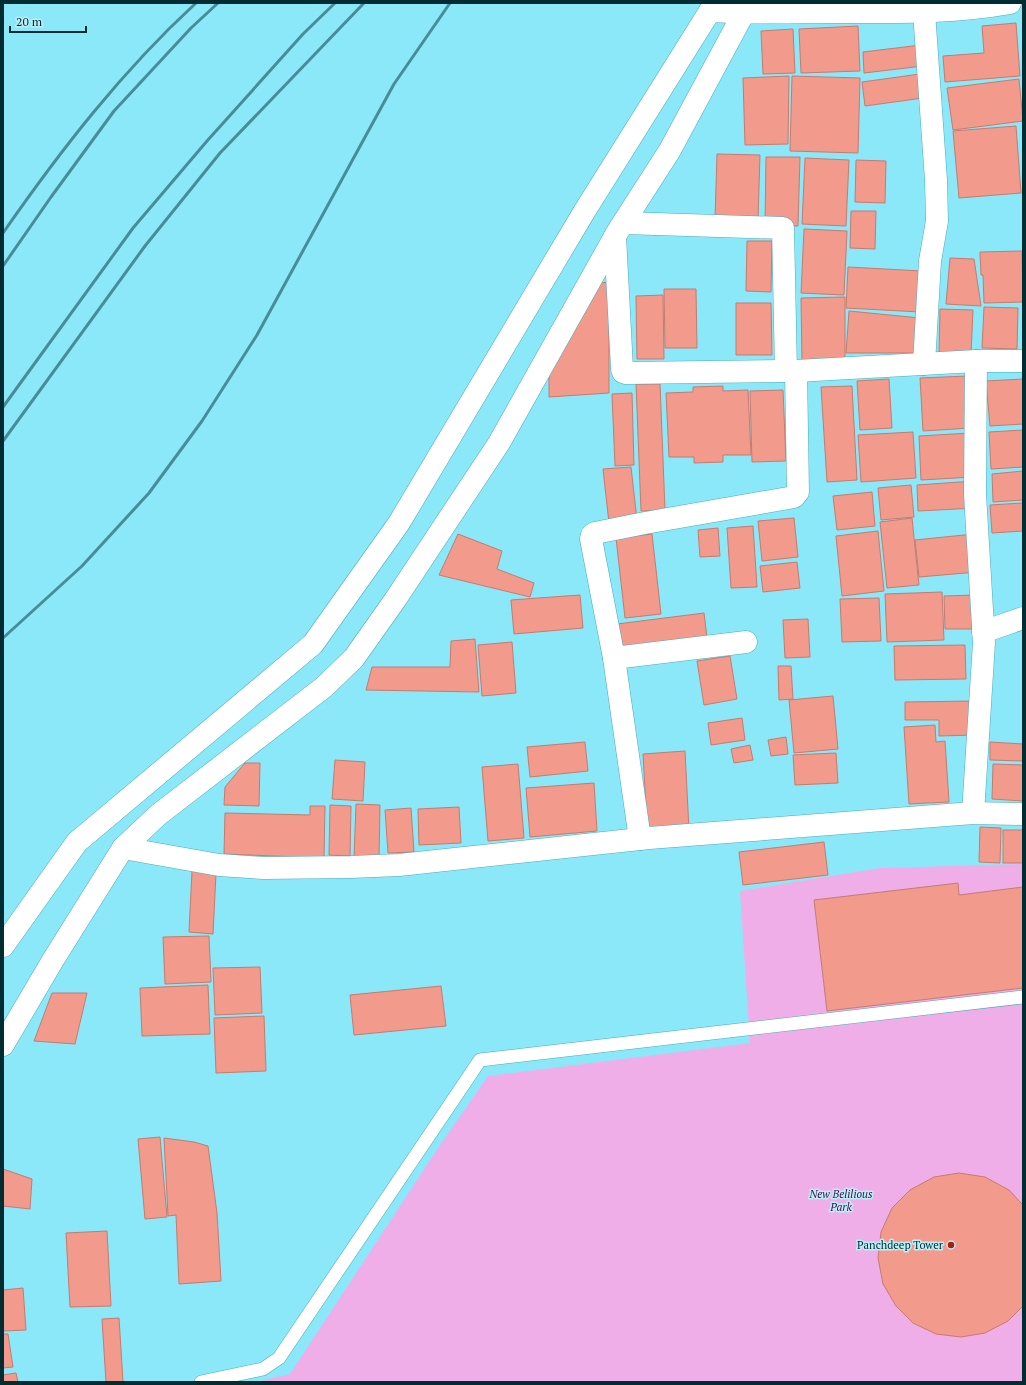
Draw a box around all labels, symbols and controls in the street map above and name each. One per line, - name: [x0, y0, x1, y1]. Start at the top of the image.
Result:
- scale bar: [10, 8, 86, 34]
- text: 20 m: [16, 14, 43, 29]
- park label: New Belilious Park: [808, 1187, 873, 1214]
- place label: Panchdeep Tower: [857, 1238, 944, 1252]
- marker: Panchdeep Tower: [946, 1240, 956, 1250]

